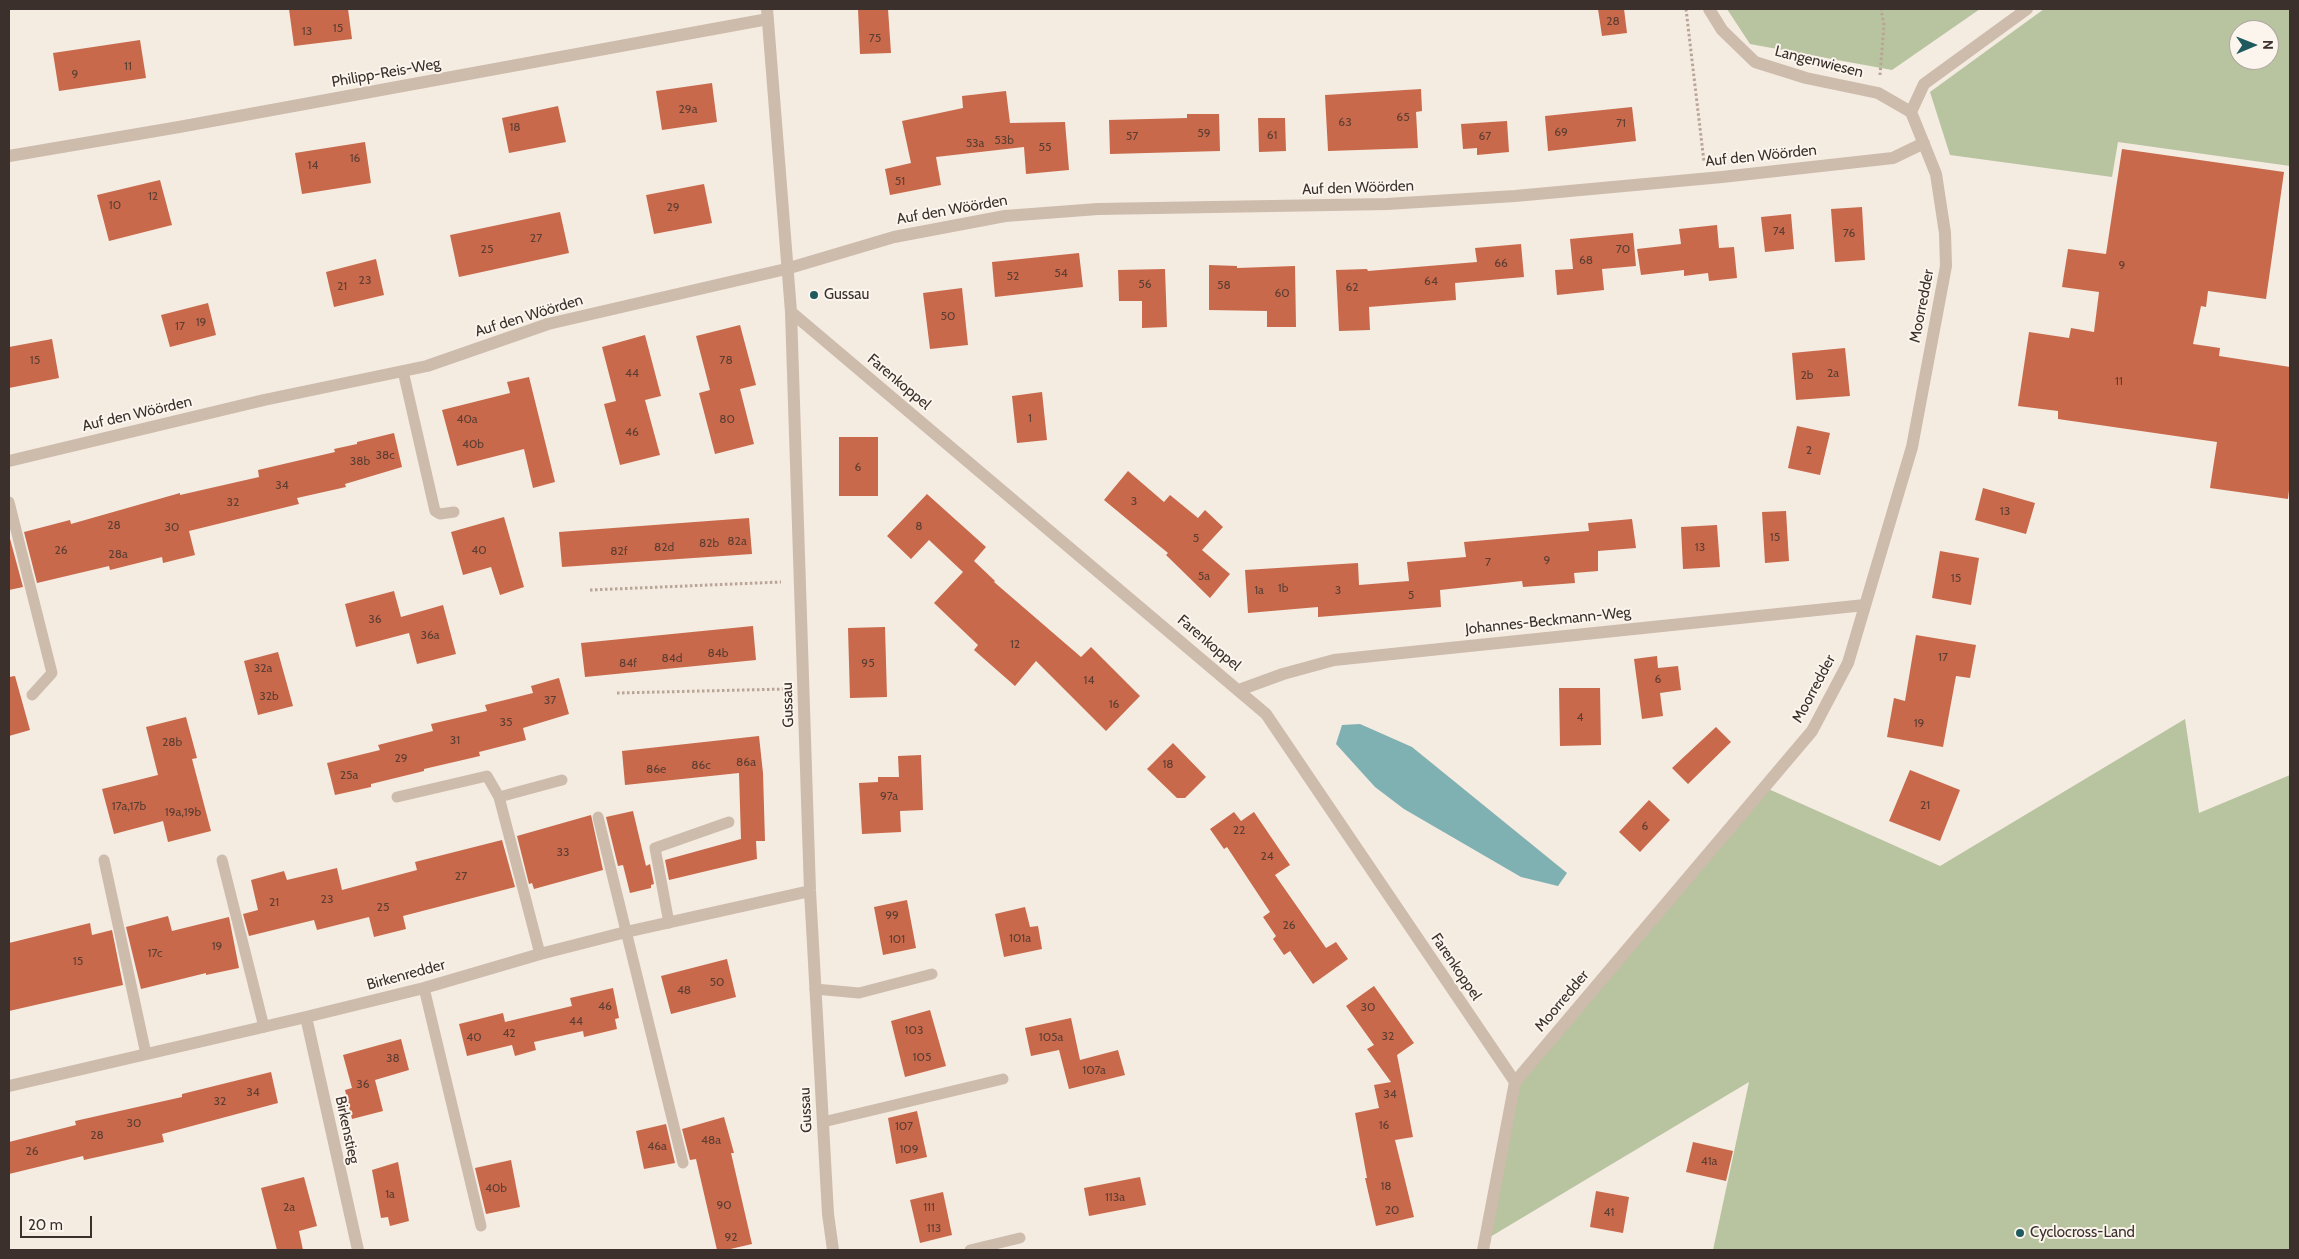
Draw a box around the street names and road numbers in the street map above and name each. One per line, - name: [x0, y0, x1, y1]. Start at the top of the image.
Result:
- street label: Langenwiesen: [1773, 42, 1865, 82]
- street label: Philipp-Reis-Weg: [330, 55, 442, 91]
- street label: Auf den Wöörden: [1704, 141, 1818, 171]
- street label: Auf den Wöörden: [1302, 177, 1414, 199]
- street label: Auf den Wöörden: [895, 191, 1009, 229]
- street label: Moorredder: [1906, 268, 1938, 344]
- street label: Auf den Wöörden: [473, 291, 585, 341]
- street label: Farenkoppel: [864, 350, 934, 414]
- street label: Auf den Wöörden: [80, 393, 194, 435]
- street label: Johannes-Beckmann-Weg: [1464, 603, 1632, 639]
- street label: Farenkoppel: [1174, 611, 1244, 675]
- street label: Moorredder: [1789, 652, 1839, 726]
- street label: Gussau: [778, 682, 798, 728]
- street label: Farenkoppel: [1427, 930, 1485, 1004]
- street label: Birkenredder: [365, 956, 447, 994]
- street label: Moorredder: [1531, 967, 1593, 1035]
- street label: Gussau: [796, 1087, 816, 1133]
- street label: Birkenstieg: [331, 1094, 363, 1166]

